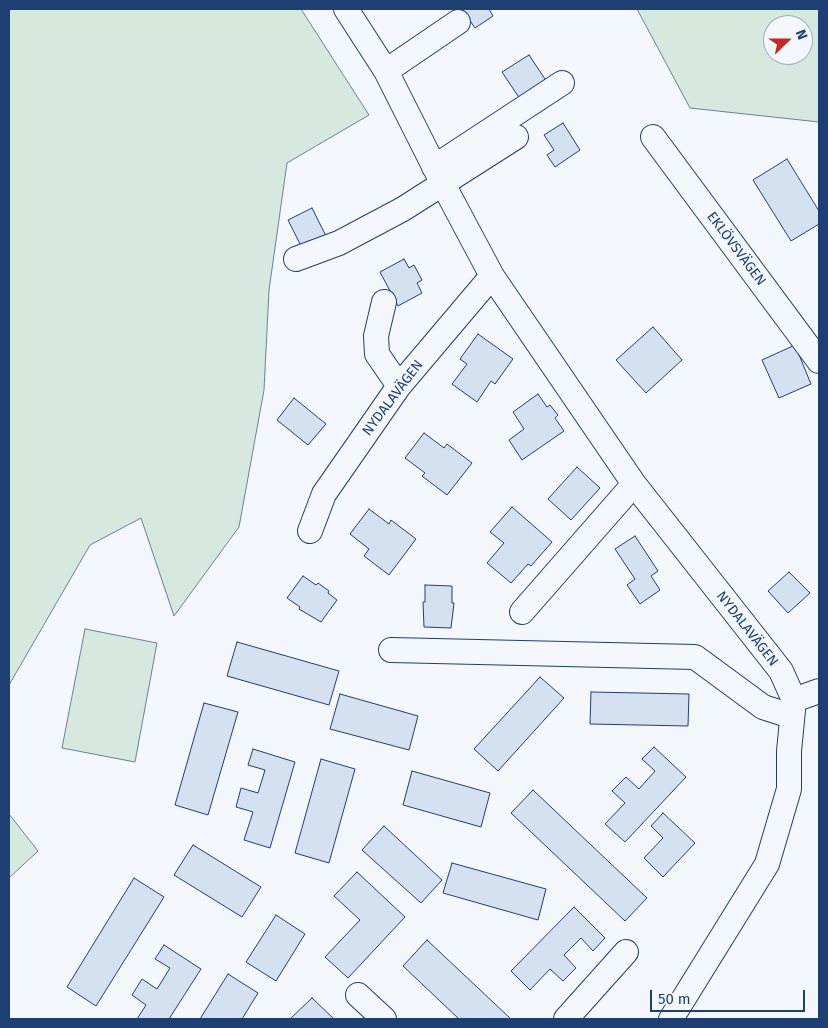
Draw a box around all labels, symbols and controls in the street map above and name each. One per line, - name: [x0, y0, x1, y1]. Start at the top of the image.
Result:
- north arrow: [763, 15, 813, 65]
- text: N: [792, 27, 811, 42]
- street label: EKLÖVSVÄGEN: [703, 209, 769, 289]
- street label: NYDALAVÄGEN: [359, 357, 427, 439]
- street label: NYDALAVÄGEN: [713, 588, 781, 670]
- scale bar: [653, 980, 808, 1012]
- text: 50 m: [658, 990, 691, 1008]

